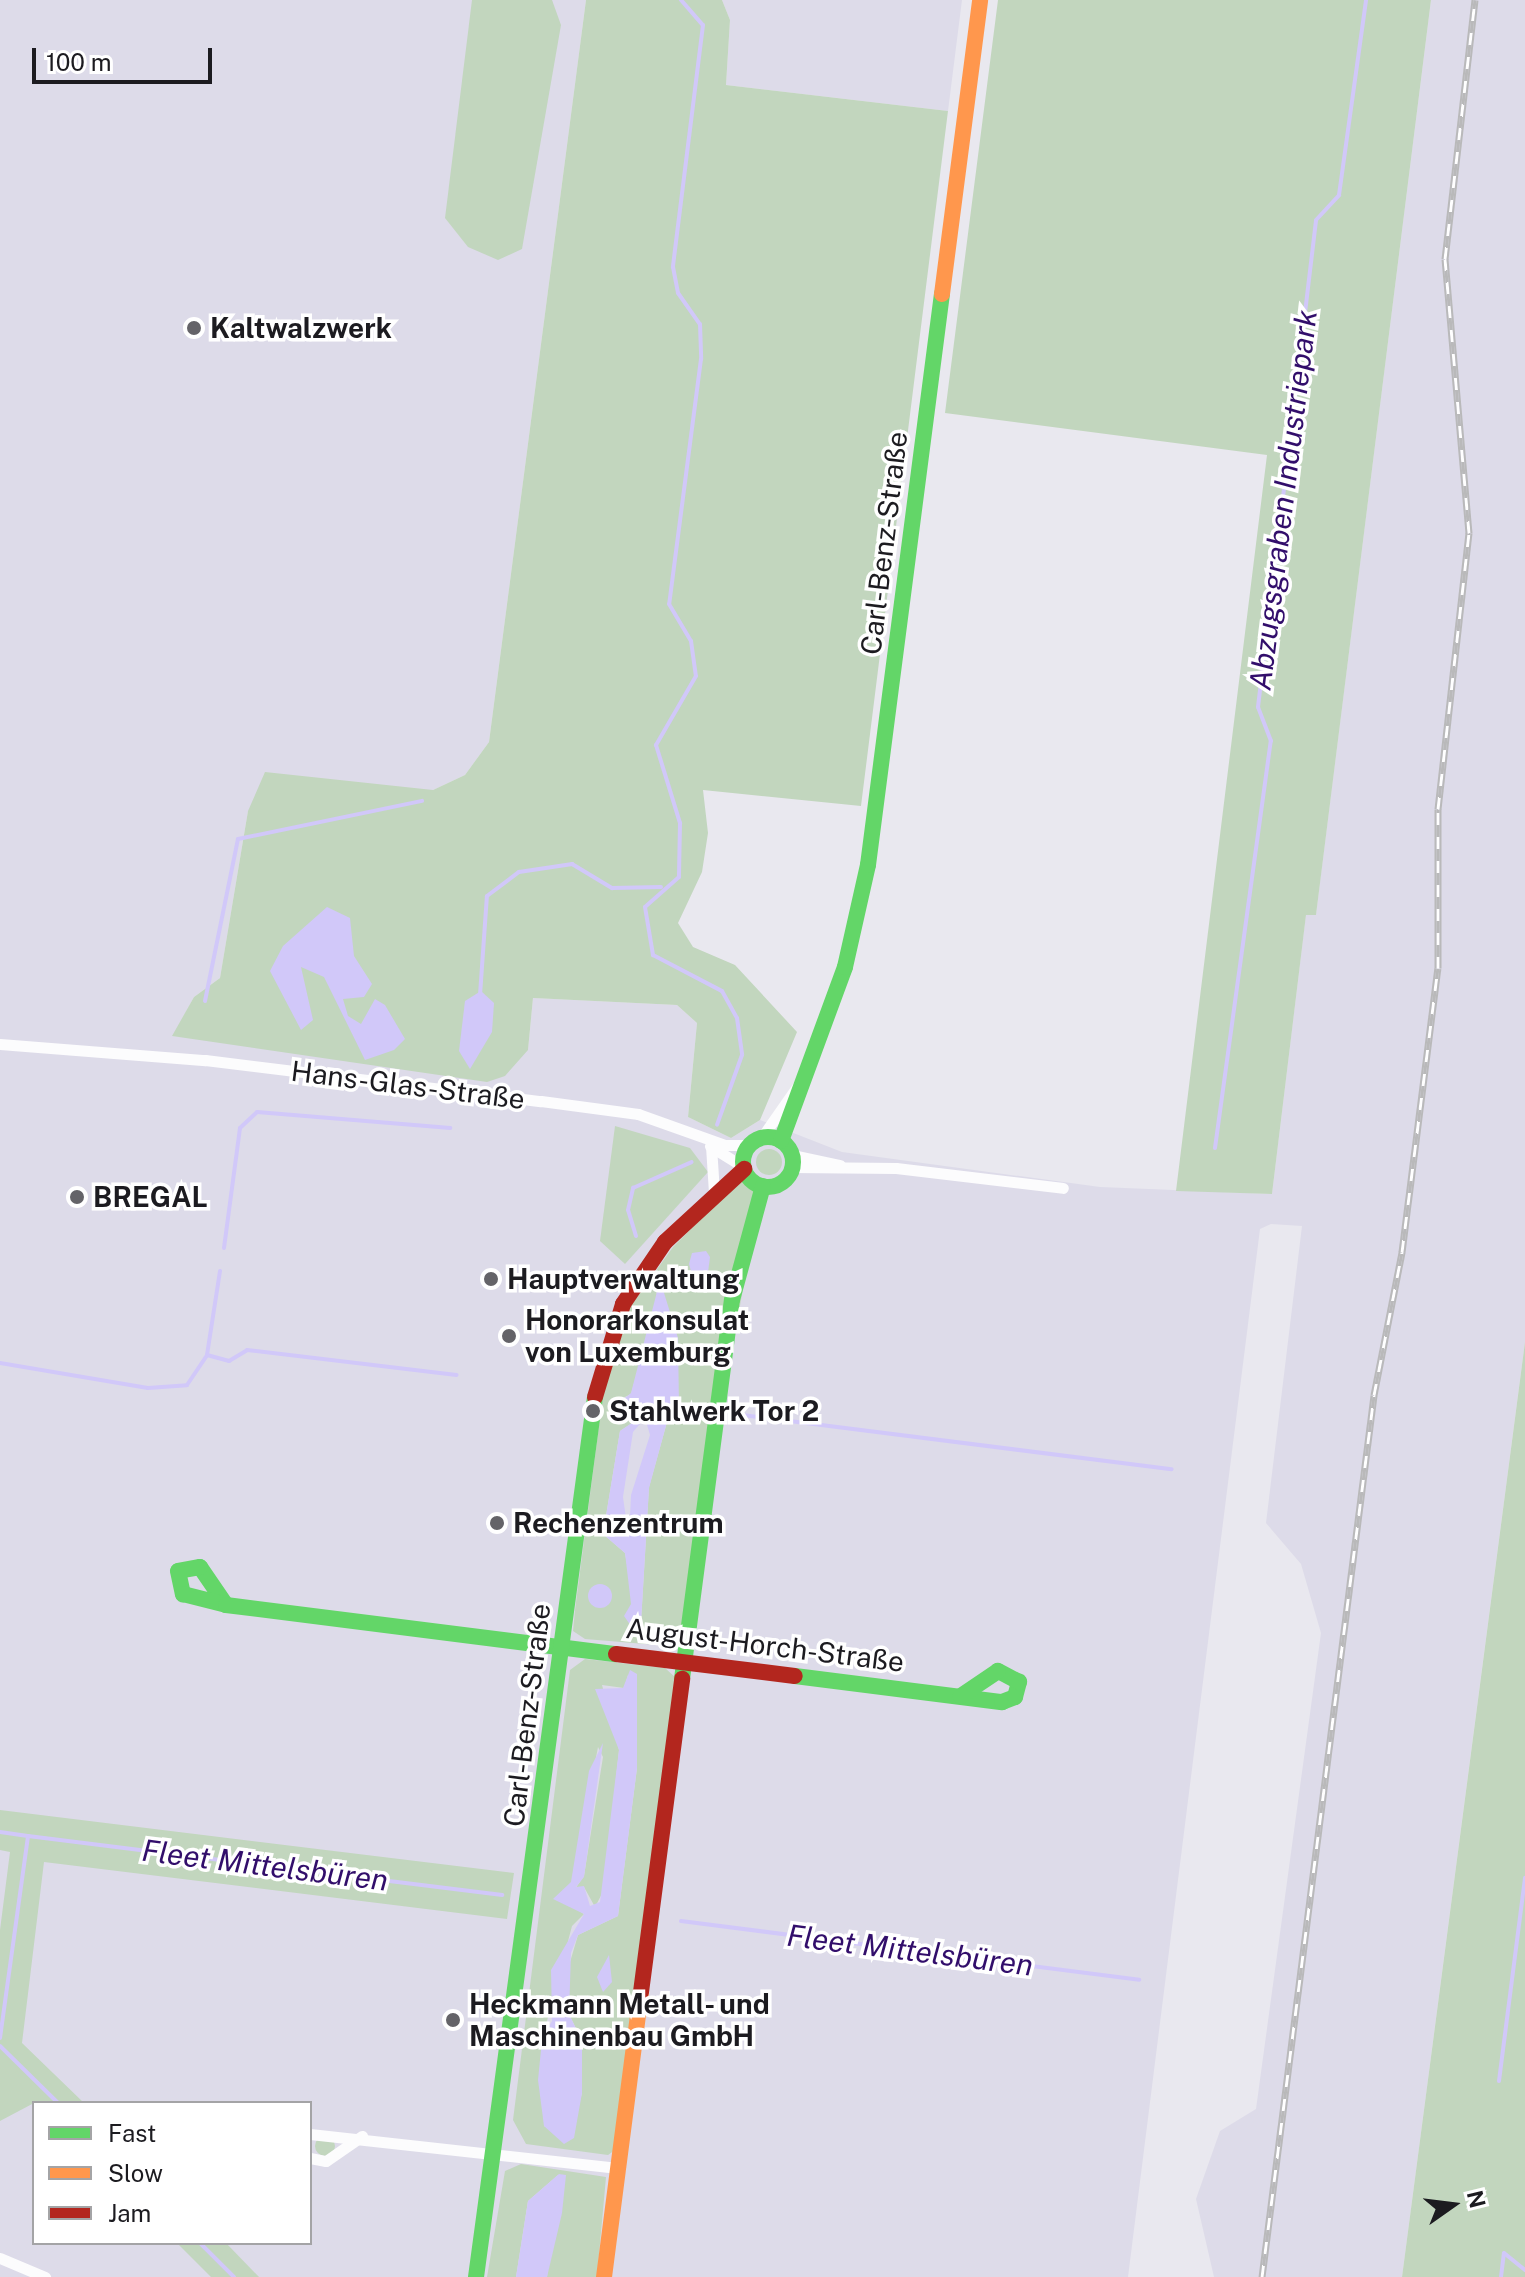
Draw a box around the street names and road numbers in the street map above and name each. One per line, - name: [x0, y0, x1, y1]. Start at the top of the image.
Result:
- street label: Carl-Benz-Straße: [854, 429, 914, 657]
- street label: Hans-Glas-Straße: [289, 1054, 527, 1116]
- street label: Carl-Benz-Straße: [497, 1601, 557, 1829]
- street label: August-Horch-Straße: [624, 1611, 906, 1679]

